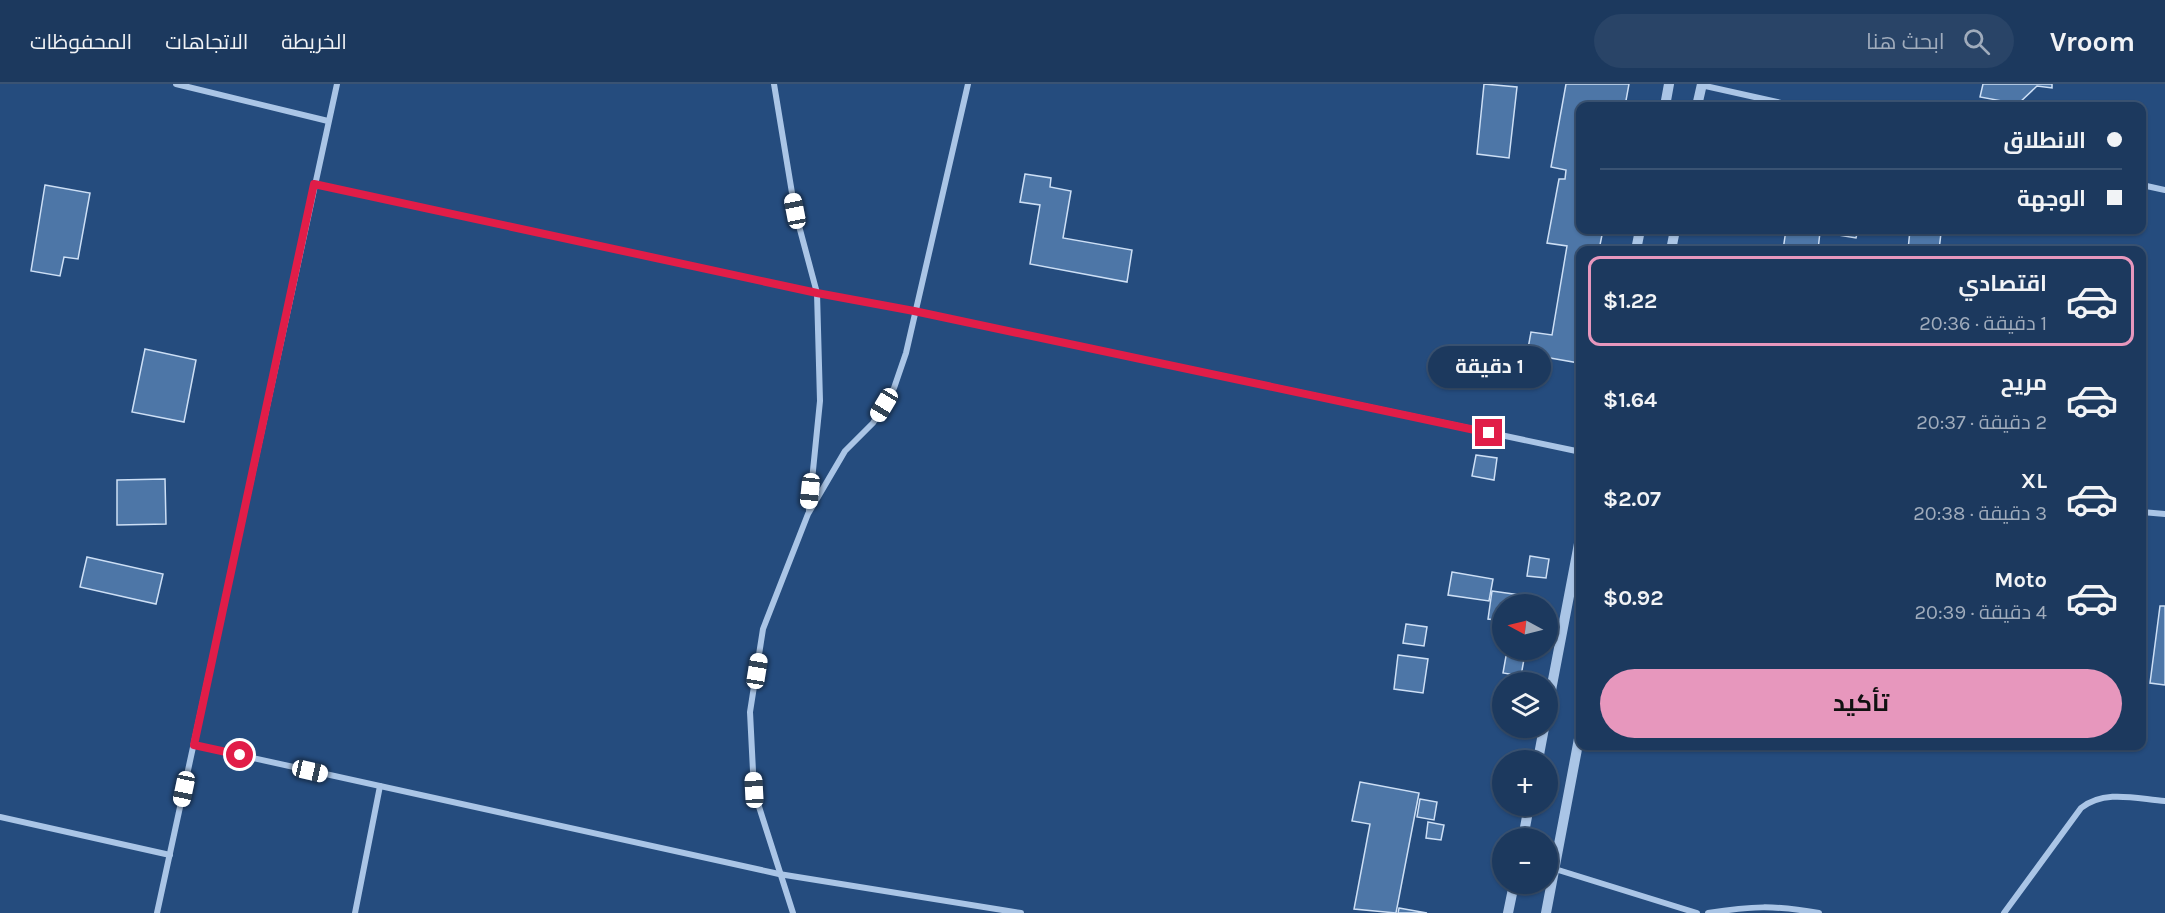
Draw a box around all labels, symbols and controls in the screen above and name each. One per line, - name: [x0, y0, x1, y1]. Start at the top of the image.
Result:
- search box: [1594, 14, 2014, 68]
- icon: search: [1960, 25, 1993, 58]
- text: Vroom: [2050, 25, 2135, 58]
- text: ابحث هنا: [1866, 29, 1945, 55]
- text: المحفوظات: [30, 30, 132, 54]
- text: الاتجاهات: [165, 30, 248, 54]
- text: الخريطة: [281, 30, 347, 54]
- text: الانطلاق: [2003, 128, 2086, 154]
- text: الوجهة: [2017, 186, 2086, 212]
- car: [783, 192, 807, 230]
- text: اقتصادي: [1958, 271, 2047, 297]
- icon: car: [2065, 274, 2119, 328]
- text: $1.22: [1603, 288, 1657, 314]
- text: 1 دقيقة · 20:36: [1919, 312, 2047, 335]
- callout: 1 دقيقة: [1428, 346, 1550, 388]
- text: 1 دقيقة: [1455, 355, 1524, 378]
- text: مريح: [2001, 370, 2047, 396]
- icon: car: [2065, 373, 2119, 427]
- car: [867, 385, 901, 425]
- text: $1.64: [1603, 387, 1657, 413]
- text: 2 دقيقة · 20:37: [1916, 411, 2047, 434]
- route end: [1475, 419, 1502, 446]
- text: XL: [2021, 468, 2047, 494]
- car: [799, 472, 821, 510]
- icon: car: [2065, 472, 2119, 526]
- text: $2.07: [1603, 486, 1661, 512]
- text: 3 دقيقة · 20:38: [1913, 502, 2047, 525]
- text: Moto: [1994, 567, 2047, 593]
- icon: car: [2065, 571, 2119, 625]
- text: $0.92: [1603, 585, 1664, 611]
- north arrow: [1492, 594, 1558, 660]
- map controls: [1492, 594, 1558, 894]
- text: 4 دقيقة · 20:39: [1915, 601, 2047, 624]
- car: [745, 652, 769, 690]
- button: تأكيد: [1600, 669, 2122, 738]
- button: layers: [1492, 672, 1558, 738]
- route start: [226, 741, 253, 768]
- button: +: [1492, 750, 1558, 816]
- car: [290, 758, 330, 784]
- car: [171, 770, 197, 808]
- car: [744, 772, 764, 808]
- button: −: [1492, 828, 1558, 894]

